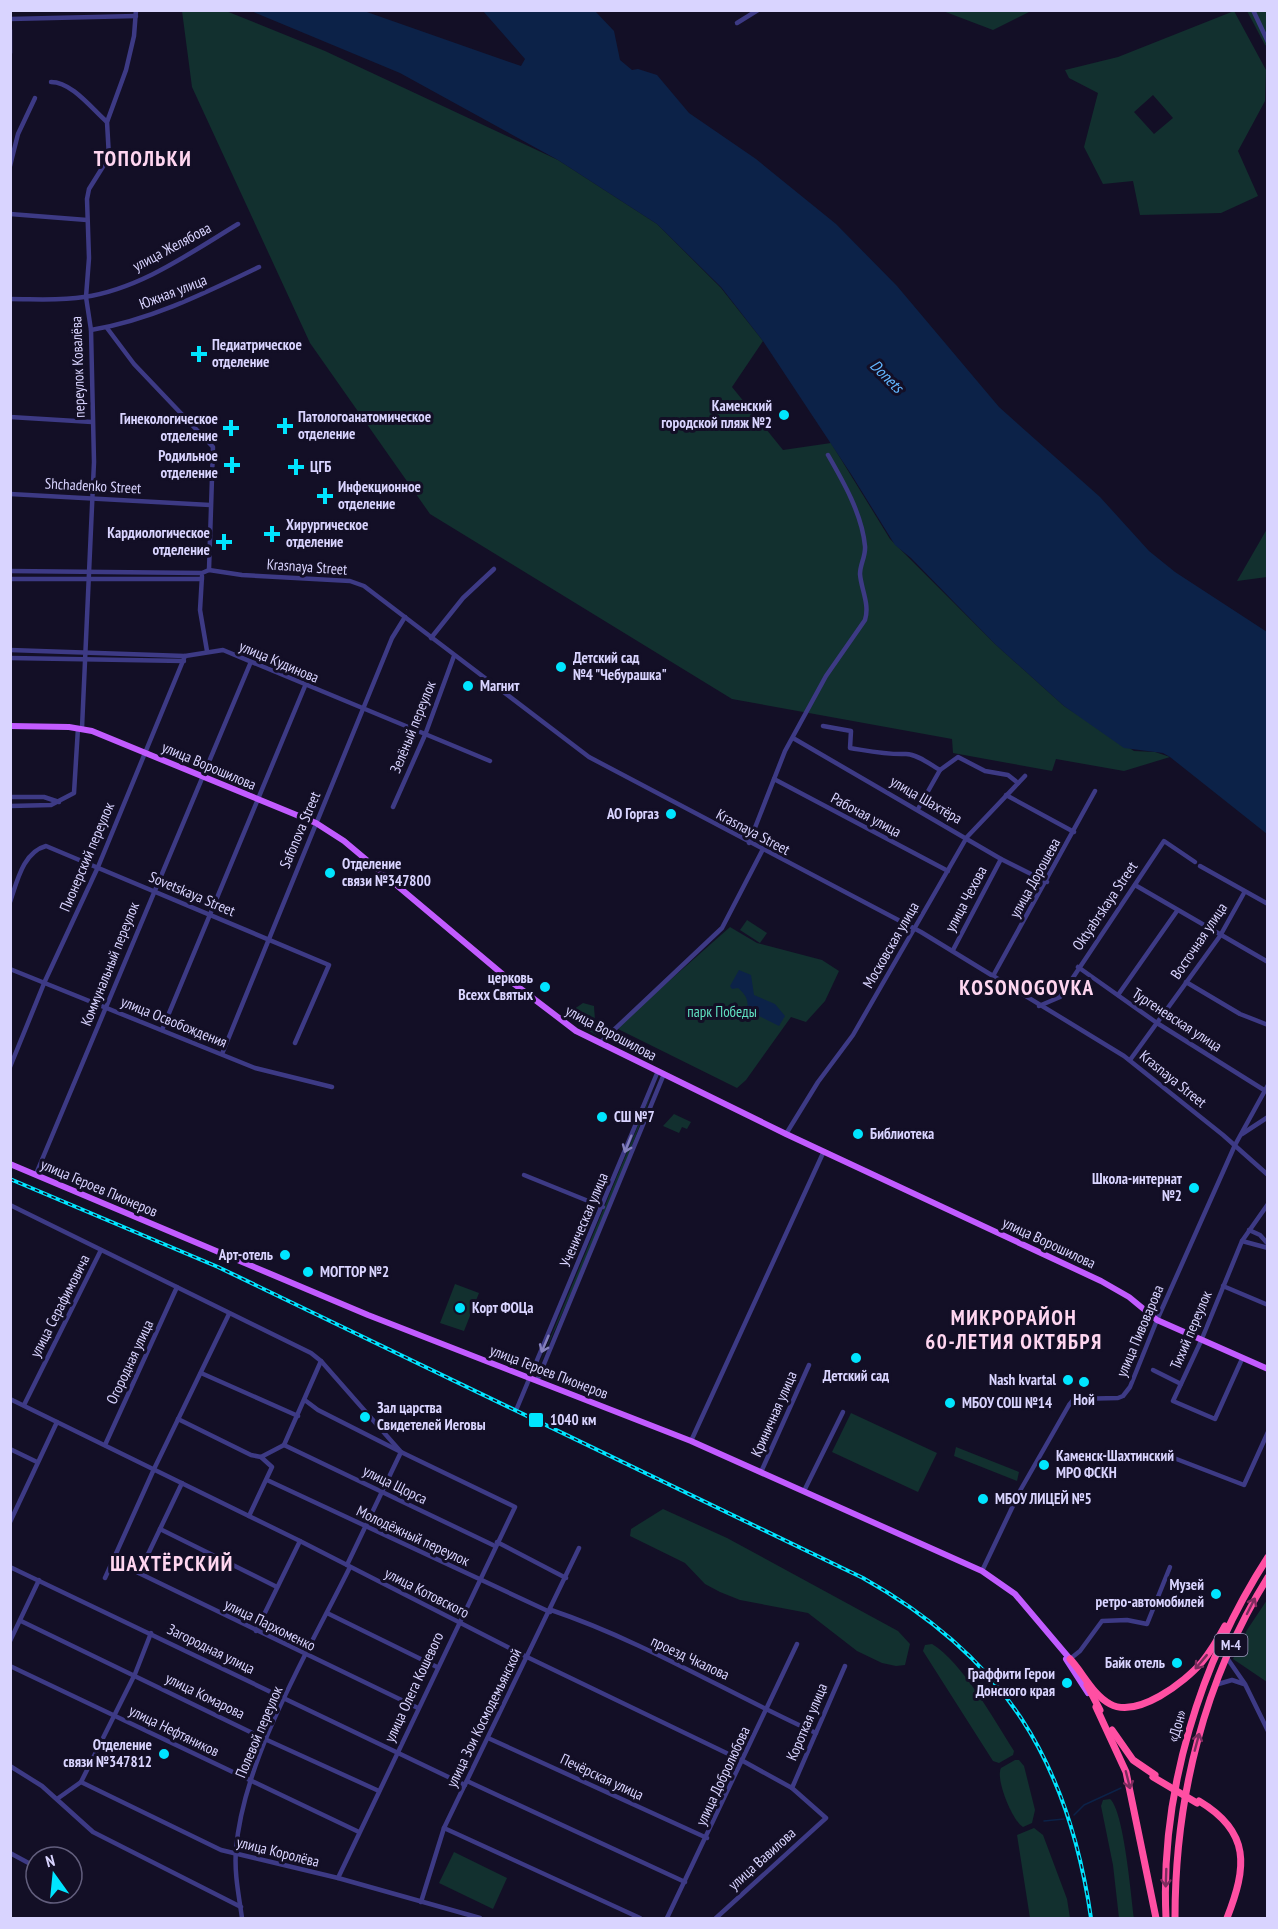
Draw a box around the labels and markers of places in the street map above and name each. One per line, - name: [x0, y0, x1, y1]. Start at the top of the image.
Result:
- place label: Педиатрическое отделение: [212, 335, 302, 371]
- marker: Педиатрическое отделение: [190, 345, 208, 363]
- place label: Каменский городской пляж №2: [661, 396, 772, 432]
- place label: Патологоанатомическое отделение: [298, 407, 431, 443]
- marker: Каменский городской пляж №2: [777, 408, 791, 422]
- place label: Гинекологическое отделение: [120, 409, 218, 445]
- marker: Патологоанатомическое отделение: [276, 417, 294, 435]
- marker: Гинекологическое отделение: [222, 419, 240, 437]
- place label: Родильное отделение: [158, 446, 218, 482]
- marker: Родильное отделение: [223, 456, 241, 474]
- place label: ЦГБ: [310, 457, 331, 476]
- marker: ЦГБ: [287, 458, 305, 476]
- place label: Инфекционное отделение: [338, 477, 421, 513]
- marker: Инфекционное отделение: [316, 487, 334, 505]
- place label: Хирургическое отделение: [286, 515, 368, 551]
- place label: Кардиологическое отделение: [107, 523, 210, 559]
- marker: Хирургическое отделение: [263, 525, 281, 543]
- marker: Кардиологическое отделение: [215, 533, 233, 551]
- place label: Детский сад №4 "Чебурашка": [573, 648, 667, 684]
- marker: Детский сад №4 "Чебурашка": [554, 660, 568, 674]
- place label: Магнит: [480, 676, 520, 695]
- marker: Магнит: [461, 679, 475, 693]
- place label: АО Горгаз: [606, 804, 659, 823]
- marker: АО Горгаз: [664, 807, 678, 821]
- place label: Отделение связи №347800: [342, 854, 431, 890]
- marker: Отделение связи №347800: [323, 866, 337, 880]
- place label: церковь Всехх Святых: [458, 968, 533, 1004]
- marker: церковь Всехх Святых: [538, 980, 552, 994]
- place label: СШ №7: [614, 1107, 655, 1126]
- marker: СШ №7: [595, 1110, 609, 1124]
- place label: Библиотека: [870, 1124, 934, 1143]
- marker: Библиотека: [851, 1127, 865, 1141]
- place label: Школа-интернат №2: [1092, 1169, 1183, 1205]
- marker: Школа-интернат №2: [1187, 1181, 1201, 1195]
- place label: Арт-отель: [218, 1245, 273, 1264]
- marker: Арт-отель: [278, 1248, 292, 1262]
- place label: МОГТОР №2: [320, 1262, 389, 1281]
- marker: МОГТОР №2: [301, 1265, 315, 1279]
- place label: Корт ФОЦа: [472, 1298, 533, 1317]
- marker: Корт ФОЦа: [453, 1301, 467, 1315]
- marker: Детский сад: [849, 1351, 863, 1365]
- place label: Детский сад: [823, 1366, 889, 1385]
- place label: Nash kvartal: [989, 1370, 1056, 1389]
- marker: Nash kvartal: [1061, 1373, 1075, 1387]
- marker: Ной: [1077, 1375, 1091, 1389]
- place label: Ной: [1073, 1390, 1095, 1409]
- place label: МБОУ СОШ №14: [962, 1393, 1052, 1412]
- marker: МБОУ СОШ №14: [943, 1396, 957, 1410]
- place label: Зал царства Свидетелей Иеговы: [377, 1398, 486, 1434]
- marker: Зал царства Свидетелей Иеговы: [358, 1410, 372, 1424]
- place label: 1040 км: [550, 1410, 596, 1429]
- marker: 1040 км: [527, 1411, 545, 1429]
- place label: Каменск-Шахтинский МРО ФСКН: [1056, 1446, 1174, 1482]
- marker: Каменск-Шахтинский МРО ФСКН: [1037, 1458, 1051, 1472]
- place label: МБОУ ЛИЦЕЙ №5: [995, 1489, 1092, 1508]
- marker: МБОУ ЛИЦЕЙ №5: [976, 1492, 990, 1506]
- place label: Музей ретро-автомобилей: [1096, 1575, 1204, 1611]
- marker: Музей ретро-автомобилей: [1209, 1587, 1223, 1601]
- place label: Байк отель: [1105, 1653, 1165, 1672]
- marker: Байк отель: [1170, 1656, 1184, 1670]
- place label: Граффити Герои Донского края: [968, 1664, 1055, 1700]
- marker: Граффити Герои Донского края: [1060, 1676, 1074, 1690]
- place label: Отделение связи №347812: [63, 1735, 152, 1771]
- marker: Отделение связи №347812: [157, 1747, 171, 1761]

